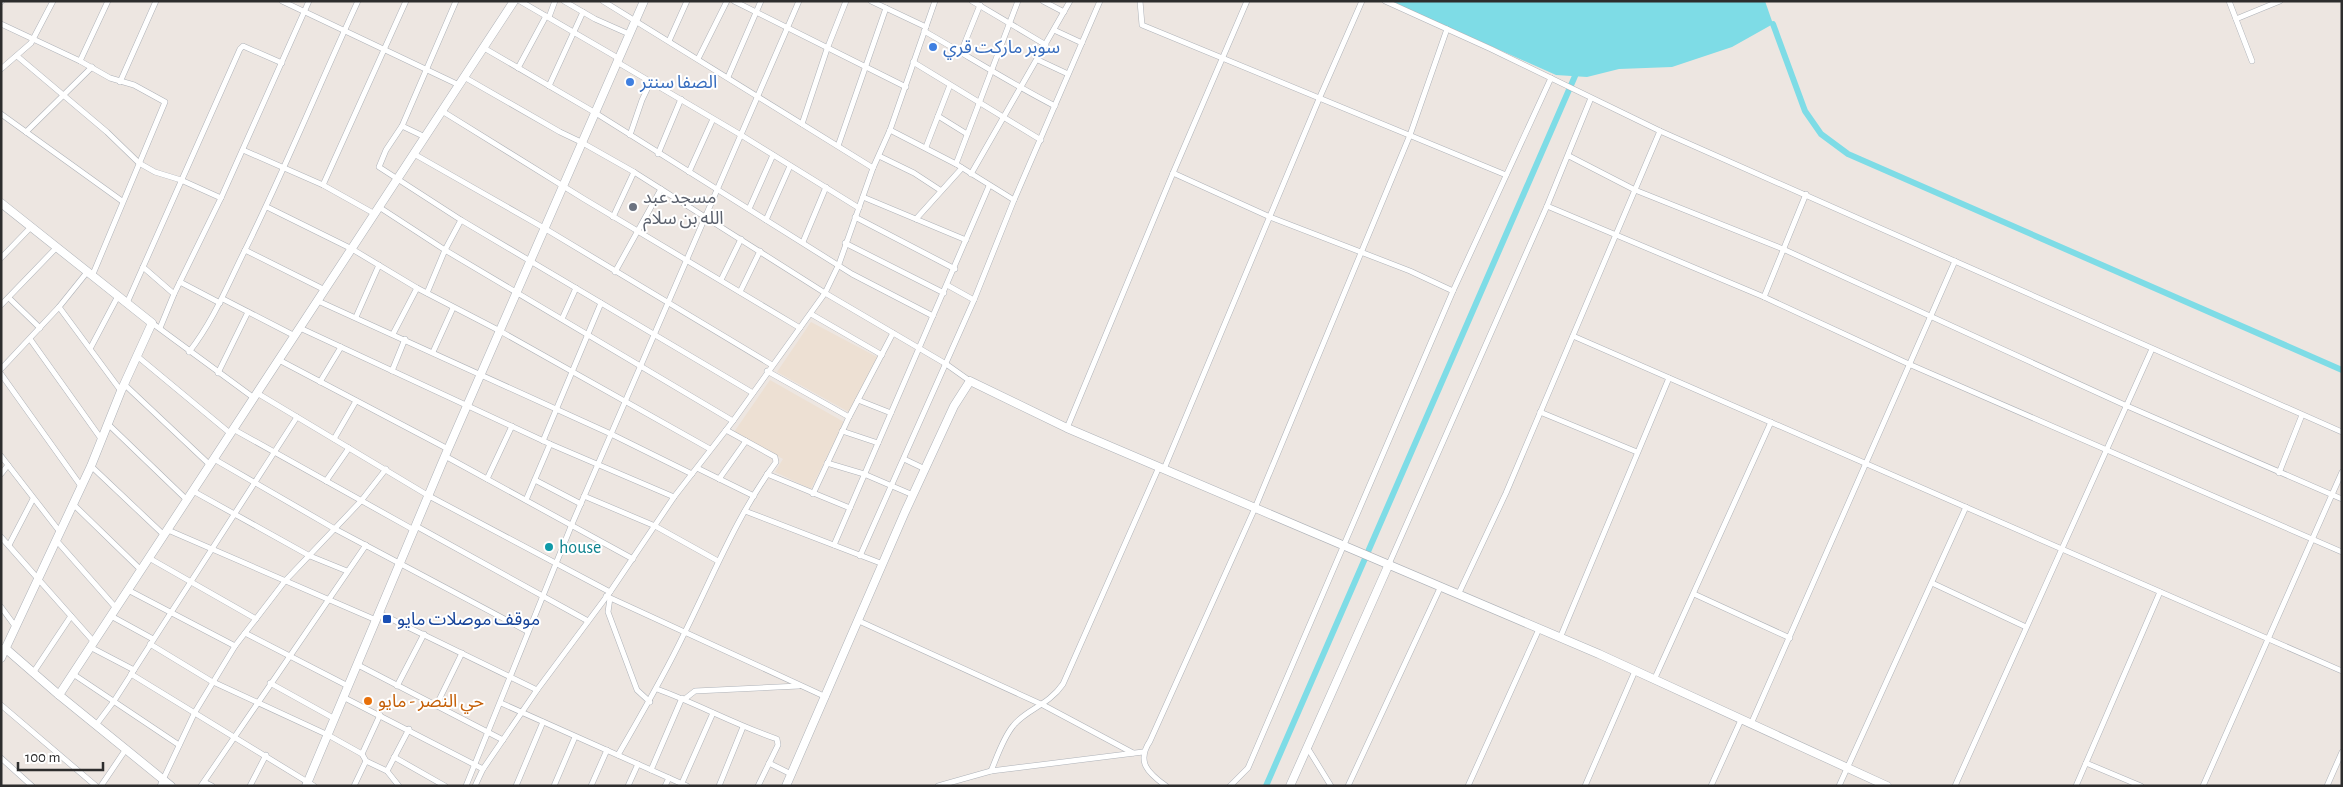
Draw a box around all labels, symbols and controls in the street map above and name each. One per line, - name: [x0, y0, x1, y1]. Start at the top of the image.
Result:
- place label: سوبر ماركت قري: [943, 39, 1060, 60]
- marker: سوبر ماركت قري: [927, 41, 939, 53]
- place label: الصفا سنتر: [639, 74, 717, 93]
- marker: الصفا سنتر: [624, 76, 636, 88]
- place label: مسجد عبد الله بن سلام: [643, 189, 724, 232]
- marker: مسجد عبد الله بن سلام: [627, 201, 639, 213]
- place label: house: [559, 539, 601, 557]
- marker: house: [543, 541, 555, 553]
- place label: موقف موصلات مايو: [397, 611, 540, 630]
- marker: موقف موصلات مايو: [381, 613, 393, 625]
- place label: حي النصر - مايو: [378, 693, 484, 714]
- marker: حي النصر - مايو: [362, 695, 374, 707]
- scale bar: [18, 740, 102, 772]
- text: 100 m: [25, 750, 60, 765]

